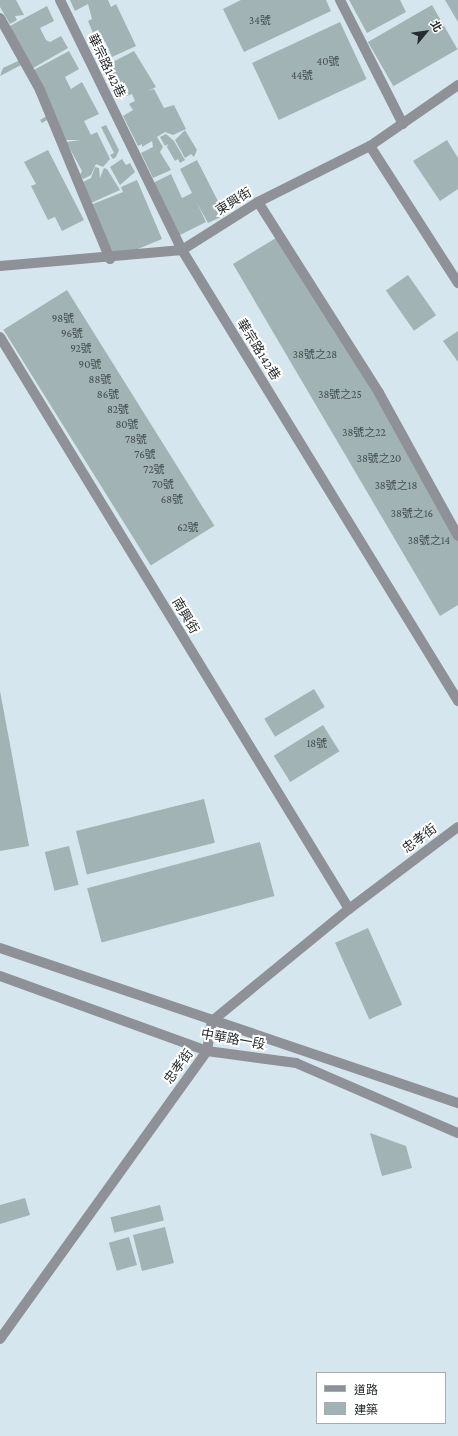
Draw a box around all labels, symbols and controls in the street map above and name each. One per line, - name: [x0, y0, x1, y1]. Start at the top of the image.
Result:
- north arrow: [406, 12, 446, 52]
- house number: 34號: [249, 13, 271, 27]
- text: 北: [429, 18, 444, 34]
- street label: 華宗路142巷: [84, 32, 128, 100]
- house number: 40號: [317, 54, 339, 68]
- house number: 44號: [291, 68, 313, 82]
- street label: 東興街: [213, 185, 255, 219]
- house number: 98號: [52, 311, 74, 325]
- street label: 華宗路142巷: [233, 317, 283, 383]
- house number: 96號: [61, 326, 83, 340]
- house number: 92號: [70, 341, 92, 355]
- house number: 38號之28: [293, 347, 337, 361]
- house number: 90號: [79, 357, 101, 371]
- house number: 88號: [89, 372, 111, 386]
- house number: 86號: [97, 387, 119, 401]
- house number: 38號之25: [318, 387, 362, 401]
- house number: 82號: [107, 402, 129, 416]
- house number: 80號: [115, 417, 139, 431]
- house number: 38號之22: [342, 425, 386, 439]
- house number: 78號: [125, 432, 147, 446]
- house number: 76號: [134, 447, 156, 461]
- house number: 38號之20: [357, 451, 401, 465]
- house number: 72號: [143, 462, 165, 476]
- house number: 70號: [152, 477, 174, 491]
- house number: 38號之18: [375, 478, 417, 492]
- house number: 68號: [161, 492, 183, 506]
- house number: 38號之16: [391, 506, 433, 520]
- house number: 62號: [177, 520, 199, 534]
- house number: 38號之14: [408, 533, 450, 547]
- street label: 南興街: [168, 595, 202, 637]
- house number: 18號: [307, 736, 327, 750]
- street label: 忠孝街: [400, 821, 440, 857]
- street label: 中華路一段: [200, 1027, 266, 1053]
- street label: 忠孝街: [161, 1047, 197, 1087]
- legend: [316, 1372, 446, 1424]
- text: 道路: [354, 1383, 378, 1397]
- text: 建築: [354, 1403, 378, 1417]

